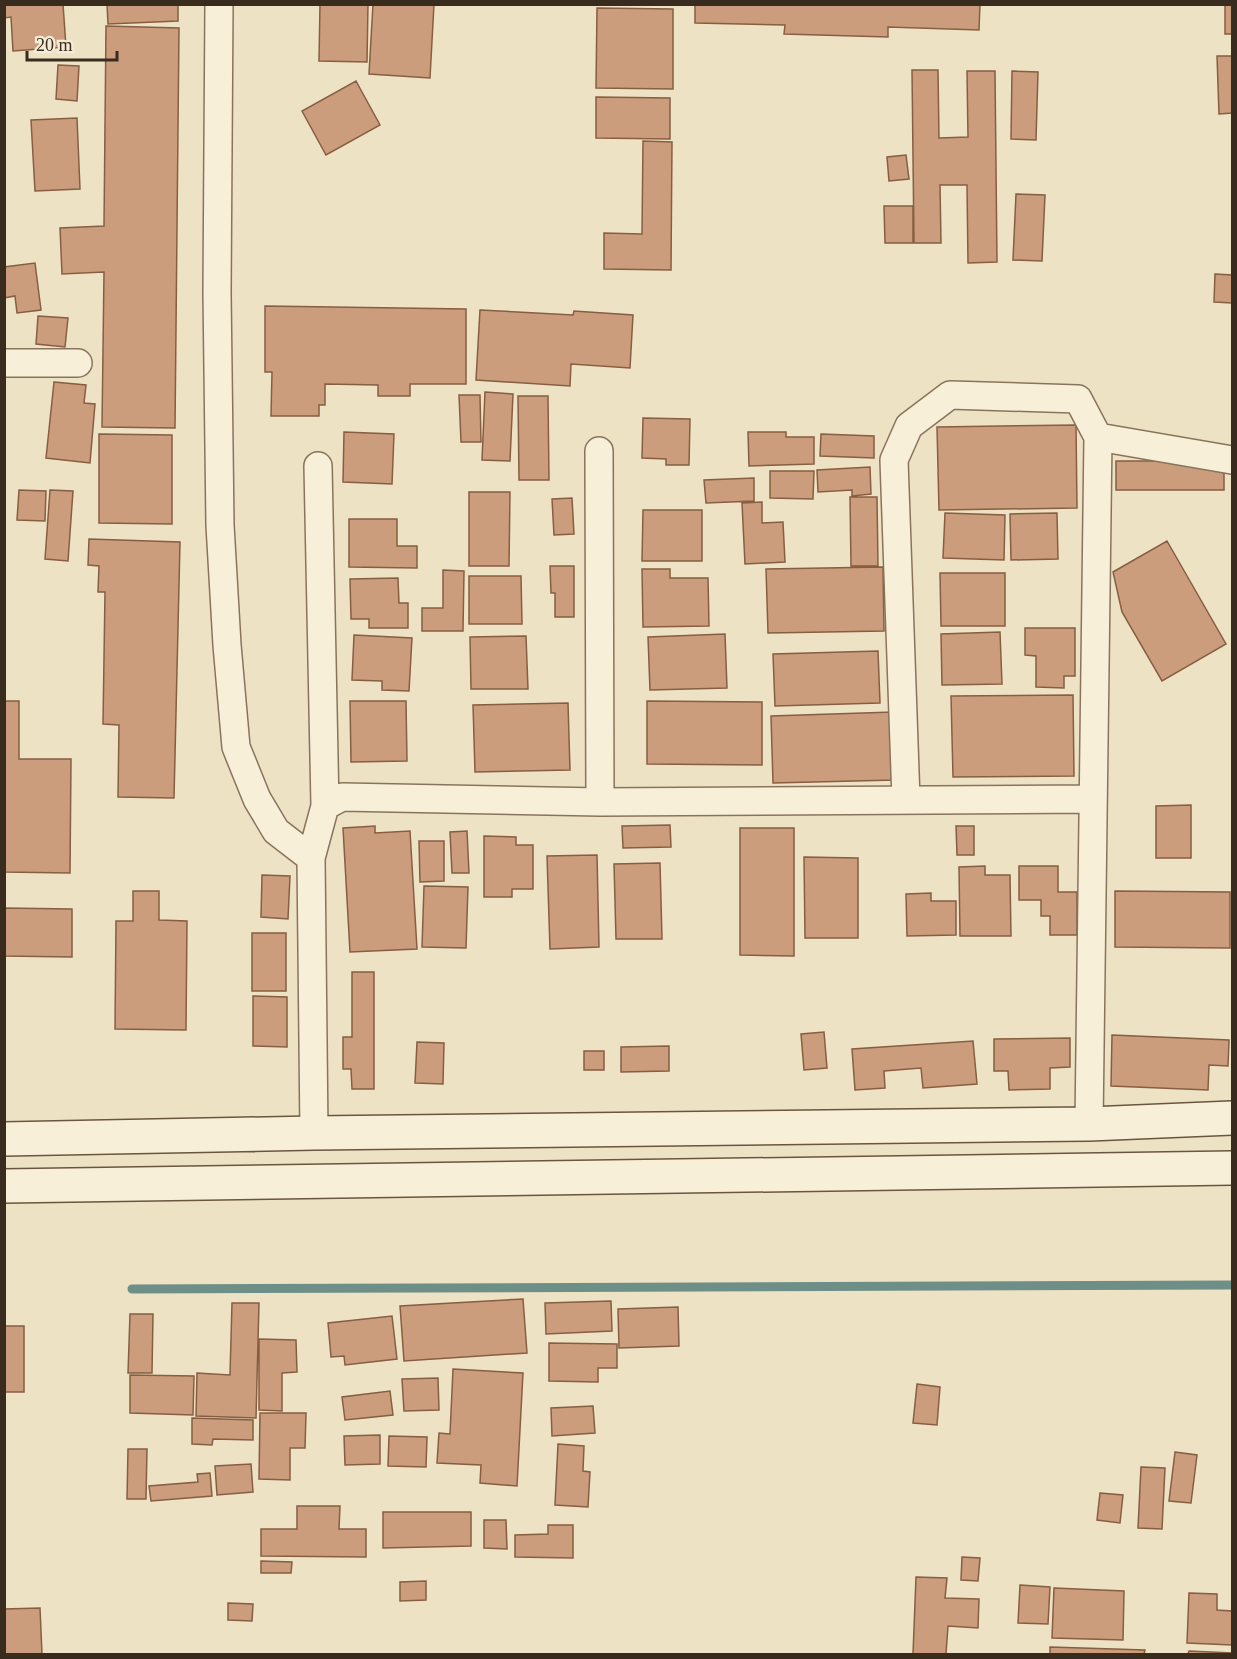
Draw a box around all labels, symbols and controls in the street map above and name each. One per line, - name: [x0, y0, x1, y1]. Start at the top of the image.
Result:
- scale bar: [27, 24, 117, 62]
- text: 20 m: [36, 35, 73, 55]

